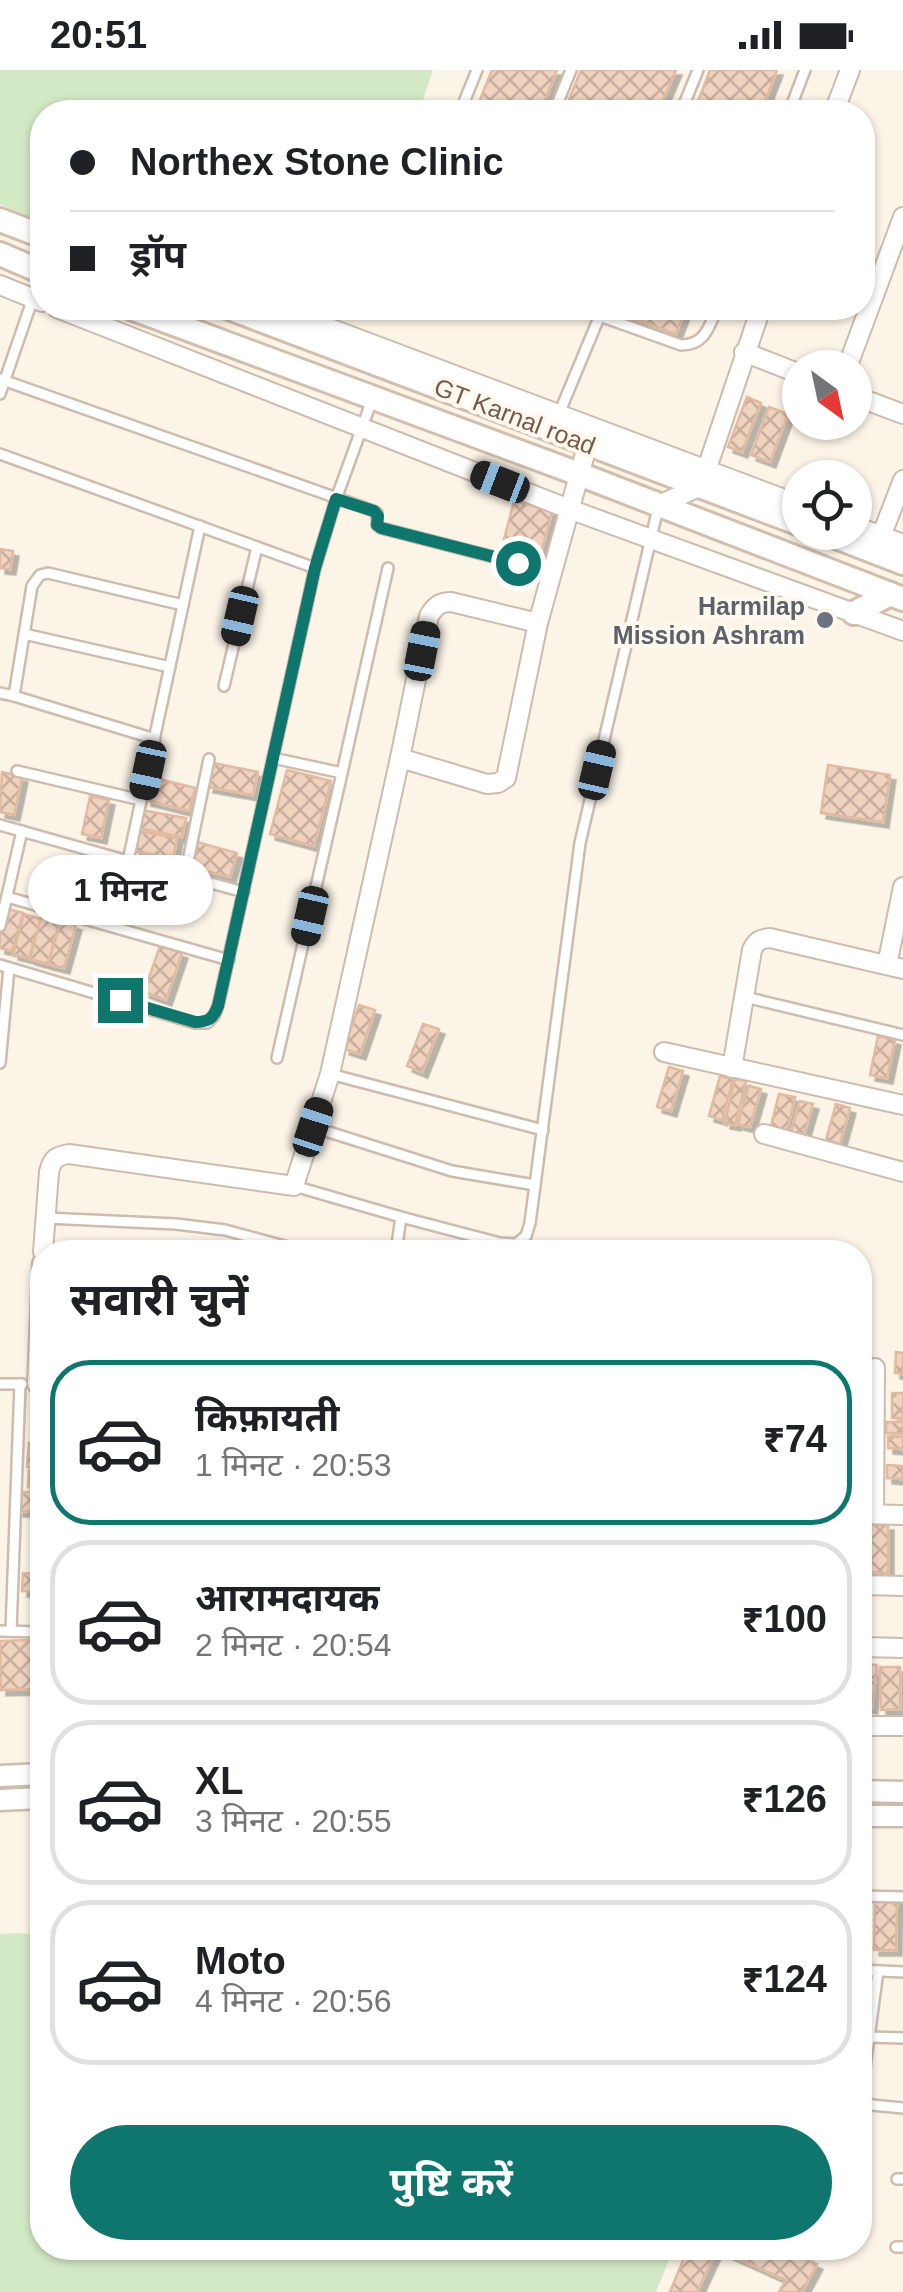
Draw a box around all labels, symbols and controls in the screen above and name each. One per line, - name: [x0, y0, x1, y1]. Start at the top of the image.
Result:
- text: 20:51: [50, 14, 147, 56]
- text: Northex Stone Clinic: [130, 141, 504, 183]
- text: ड्रॉप: [130, 234, 186, 276]
- north arrow: [782, 350, 872, 440]
- map controls: [782, 350, 872, 550]
- street label: GT Karnal road: [430, 372, 600, 460]
- car: [467, 457, 533, 507]
- button: locate: [782, 460, 872, 550]
- route start: [496, 541, 541, 586]
- car: [219, 583, 261, 649]
- place label: Harmilap Mission Ashram: [613, 592, 805, 649]
- marker: Harmilap Mission Ashram: [814, 609, 836, 631]
- car: [402, 619, 442, 683]
- car: [576, 737, 618, 803]
- car: [127, 738, 169, 802]
- callout: 1 मिनट: [28, 855, 212, 925]
- text: 1 मिनट: [74, 872, 167, 908]
- car: [289, 883, 331, 949]
- route end: [98, 978, 143, 1023]
- car: [289, 1094, 337, 1160]
- text: सवारी चुनें: [70, 1274, 248, 1325]
- text: किफ़ायती: [195, 1397, 339, 1439]
- icon: car: [75, 1398, 165, 1488]
- text: ₹74: [763, 1418, 827, 1460]
- text: 1 मिनट · 20:53: [195, 1447, 392, 1483]
- text: आरामदायक: [195, 1577, 379, 1619]
- icon: car: [75, 1578, 165, 1668]
- text: ₹100: [742, 1598, 827, 1640]
- text: 2 मिनट · 20:54: [195, 1627, 392, 1663]
- icon: car: [75, 1758, 165, 1848]
- text: XL: [195, 1760, 244, 1802]
- text: ₹126: [742, 1778, 827, 1820]
- text: 3 मिनट · 20:55: [195, 1803, 392, 1839]
- icon: car: [75, 1938, 165, 2028]
- text: Moto: [195, 1940, 286, 1982]
- text: ₹124: [742, 1958, 827, 2000]
- text: 4 मिनट · 20:56: [195, 1983, 392, 2019]
- button: पुष्टि करें: [70, 2125, 832, 2240]

